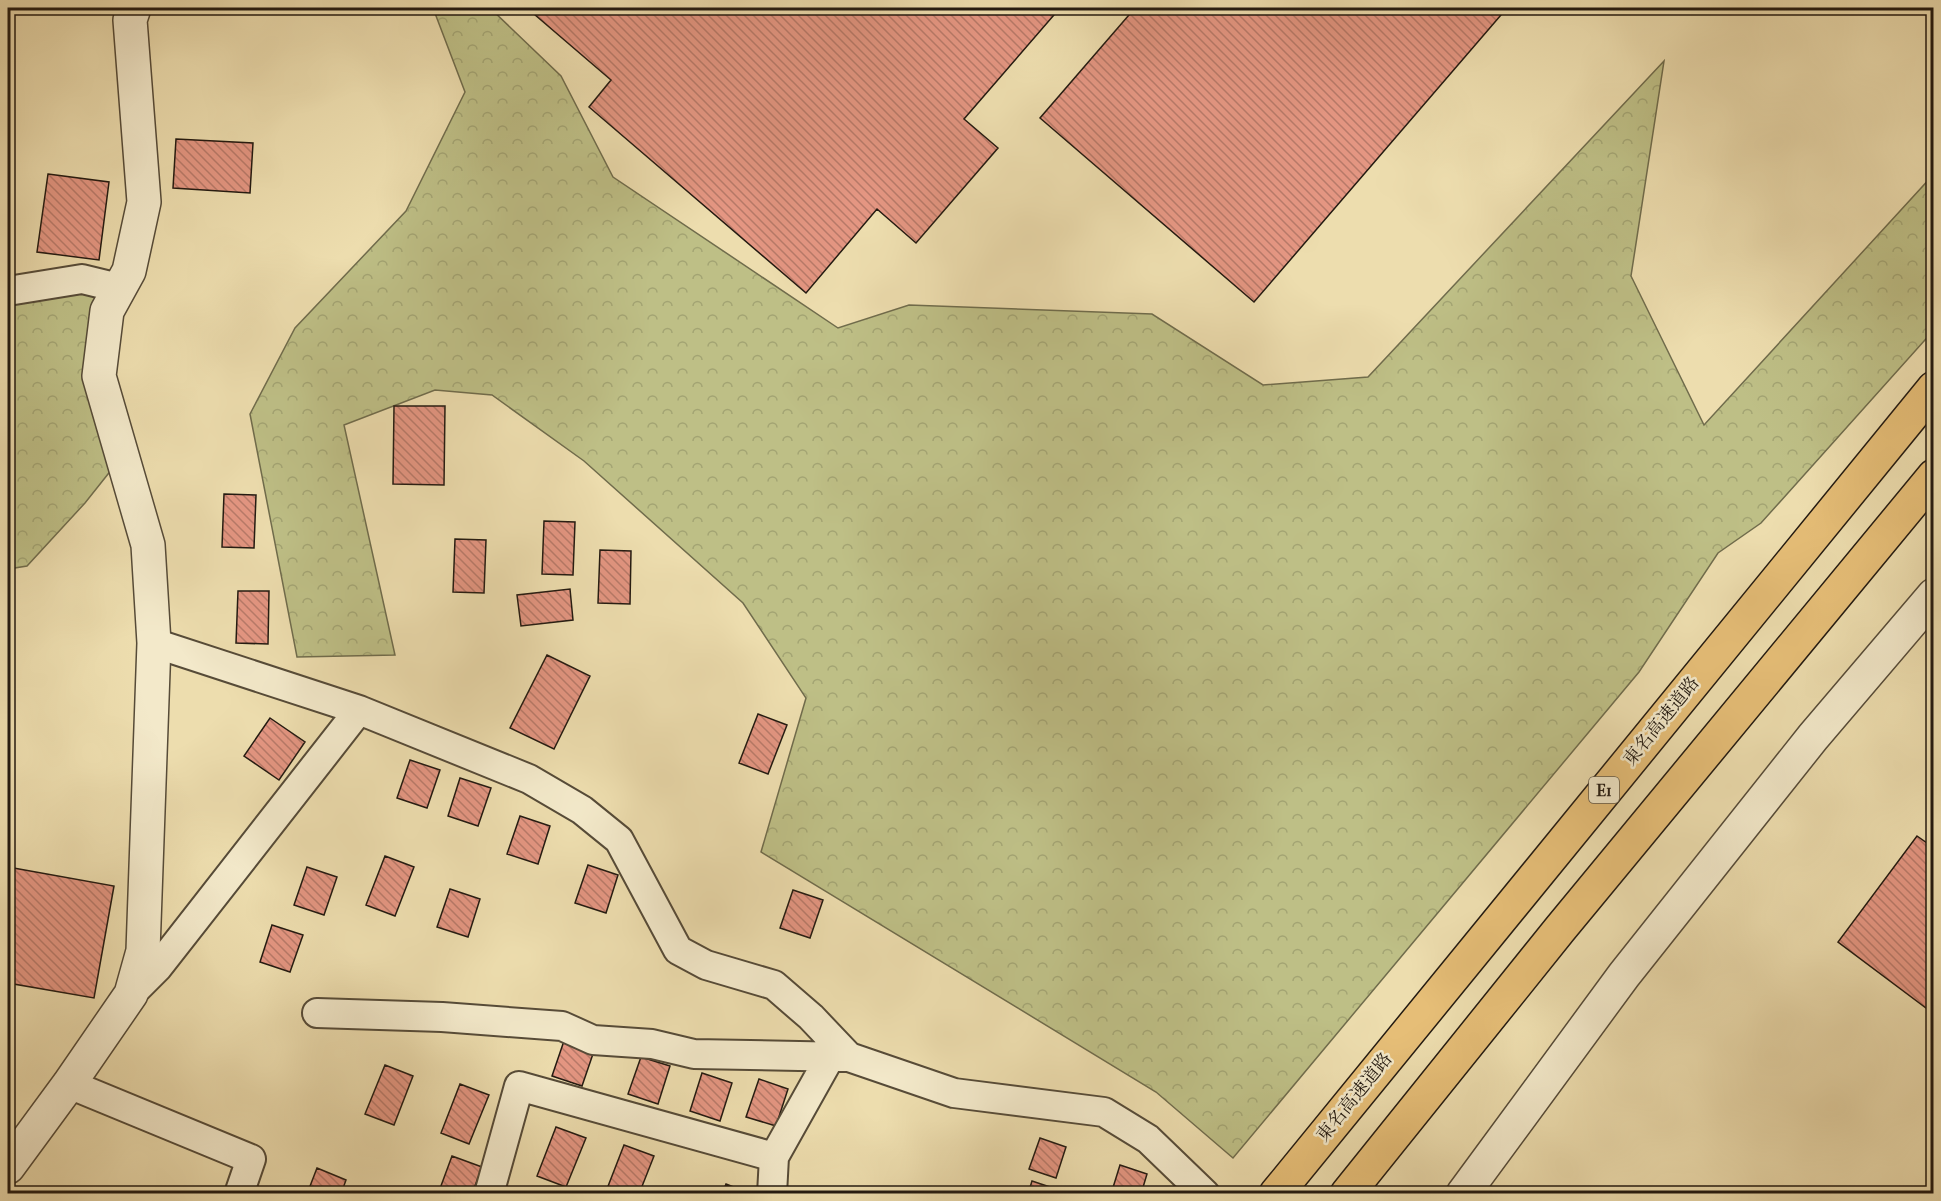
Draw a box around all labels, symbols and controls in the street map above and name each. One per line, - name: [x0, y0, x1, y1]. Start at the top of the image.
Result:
- street label: 東名高速道路: [1619, 673, 1704, 770]
- road number: E1: [1589, 777, 1619, 803]
- street label: 東名高速道路: [1312, 1049, 1397, 1146]

